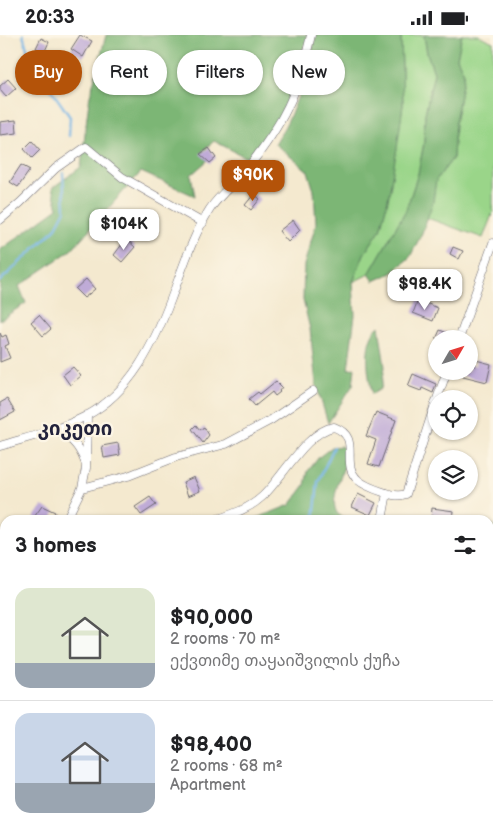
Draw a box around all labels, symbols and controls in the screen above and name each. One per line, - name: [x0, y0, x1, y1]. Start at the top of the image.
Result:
- text: 20:33: [25, 6, 75, 29]
- chip: Buy: [15, 50, 82, 95]
- chip: Rent: [92, 50, 167, 95]
- chip: Filters: [177, 50, 263, 95]
- chip: New: [273, 50, 345, 95]
- pin: $90K: [223, 159, 283, 202]
- text: $90K: [233, 166, 273, 185]
- pin: $104K: [89, 209, 159, 251]
- text: $104K: [100, 215, 148, 234]
- pin: $98.4K: [384, 269, 466, 311]
- text: $98.4K: [398, 275, 452, 294]
- north arrow: [428, 330, 478, 380]
- map controls: [428, 330, 478, 500]
- button: locate: [428, 390, 478, 440]
- district label: კიკეთი: [38, 418, 112, 441]
- button: layers: [428, 450, 478, 500]
- icon: filters: [451, 531, 479, 559]
- text: 3 homes: [15, 533, 97, 558]
- text: $90,000: [170, 605, 253, 630]
- icon: home: [55, 608, 115, 668]
- text: 2 rooms · 70 m²: [170, 630, 280, 649]
- text: ექვთიმე თაყაიშვილის ქუჩა: [170, 652, 400, 671]
- text: $98,400: [170, 732, 252, 757]
- icon: home: [55, 733, 115, 793]
- text: 2 rooms · 68 m²: [170, 757, 283, 776]
- text: Apartment: [170, 776, 246, 795]

